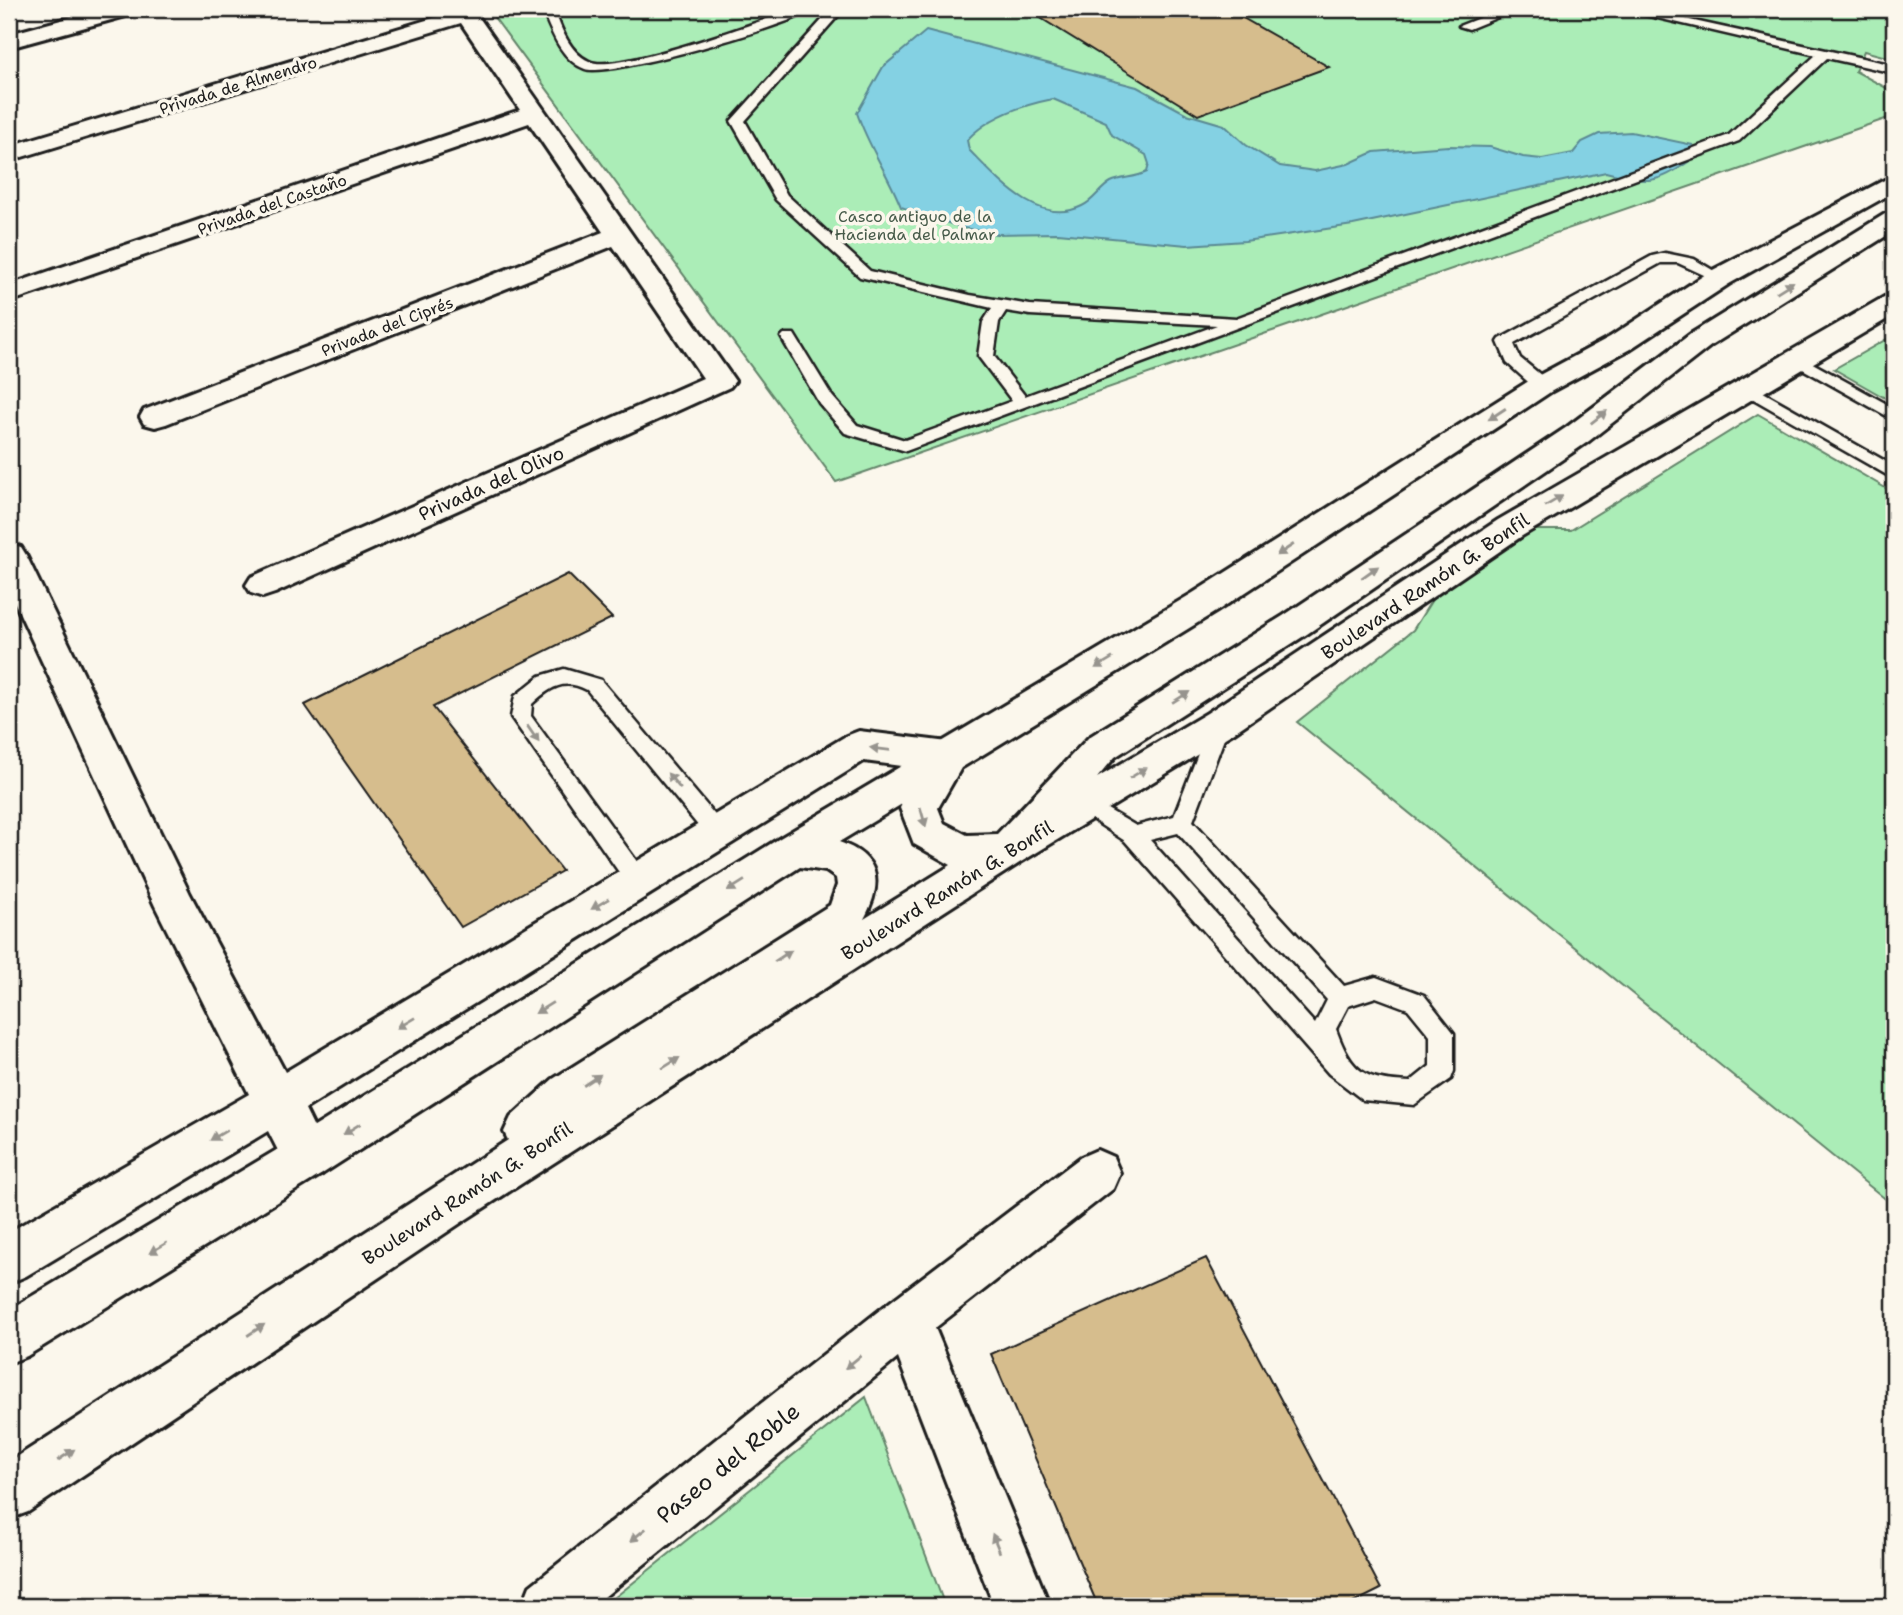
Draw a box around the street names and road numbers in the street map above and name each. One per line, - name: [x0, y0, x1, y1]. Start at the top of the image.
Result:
- street label: Privada de Almendro: [157, 52, 320, 119]
- street label: Privada del Castaño: [195, 169, 350, 240]
- street label: Privada del Ciprés: [318, 292, 456, 361]
- street label: Privada del Olivo: [414, 440, 568, 527]
- street label: Boulevard Ramón G. Bonfil: [1316, 507, 1534, 665]
- street label: Boulevard Ramón G. Bonfil: [837, 815, 1058, 966]
- street label: Boulevard Ramón G. Bonfil: [357, 1116, 577, 1271]
- street label: Paseo del Roble: [650, 1396, 806, 1530]

